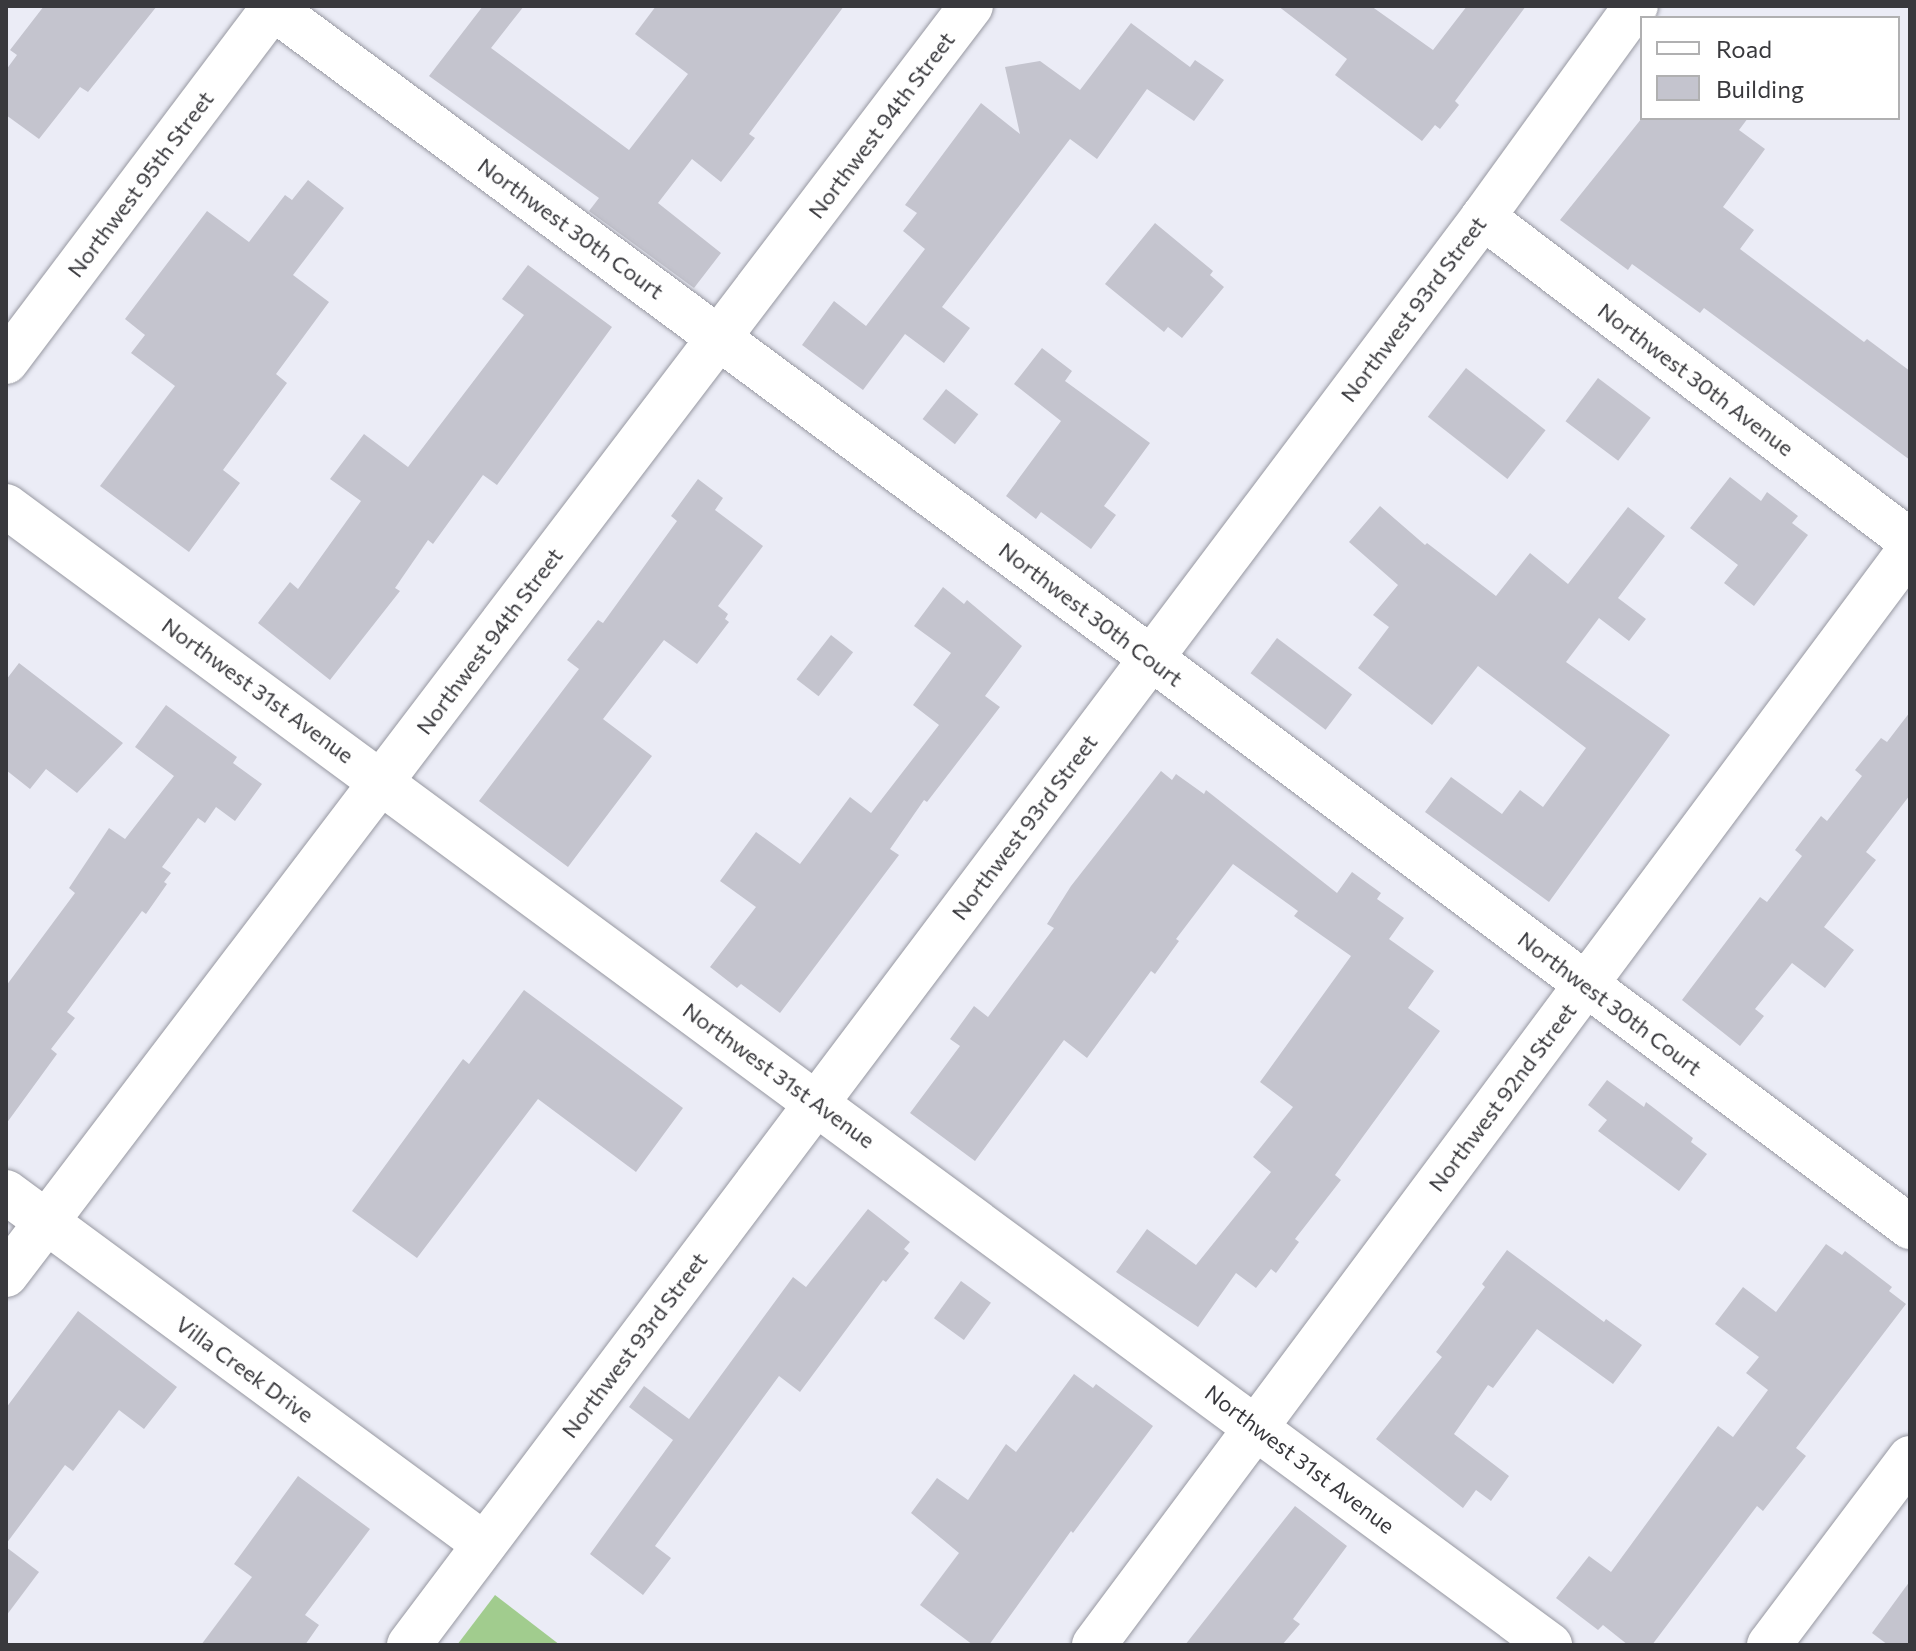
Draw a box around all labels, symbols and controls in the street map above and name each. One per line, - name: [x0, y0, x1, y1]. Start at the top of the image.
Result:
- legend: [1640, 16, 1900, 120]
- street label: Northwest 94th Street: [802, 27, 960, 223]
- text: Road: [1716, 34, 1772, 63]
- text: Building: [1716, 74, 1804, 103]
- street label: Northwest 95th Street: [61, 86, 219, 282]
- street label: Northwest 30th Court: [473, 152, 669, 304]
- street label: Northwest 93rd Street: [1335, 211, 1491, 407]
- street label: Northwest 30th Avenue: [1593, 297, 1799, 461]
- street label: Northwest 30th Court: [994, 536, 1188, 692]
- street label: Northwest 94th Street: [410, 543, 568, 739]
- street label: Northwest 31st Avenue: [157, 612, 359, 768]
- street label: Northwest 93rd Street: [946, 729, 1102, 925]
- street label: Northwest 30th Court: [1513, 925, 1707, 1081]
- street label: Northwest 31st Avenue: [678, 997, 880, 1153]
- street label: Northwest 92nd Street: [1423, 998, 1581, 1196]
- street label: Northwest 93rd Street: [556, 1247, 712, 1443]
- street label: Villa Creek Drive: [171, 1310, 319, 1428]
- street label: Northwest 31st Avenue: [1200, 1379, 1400, 1539]

